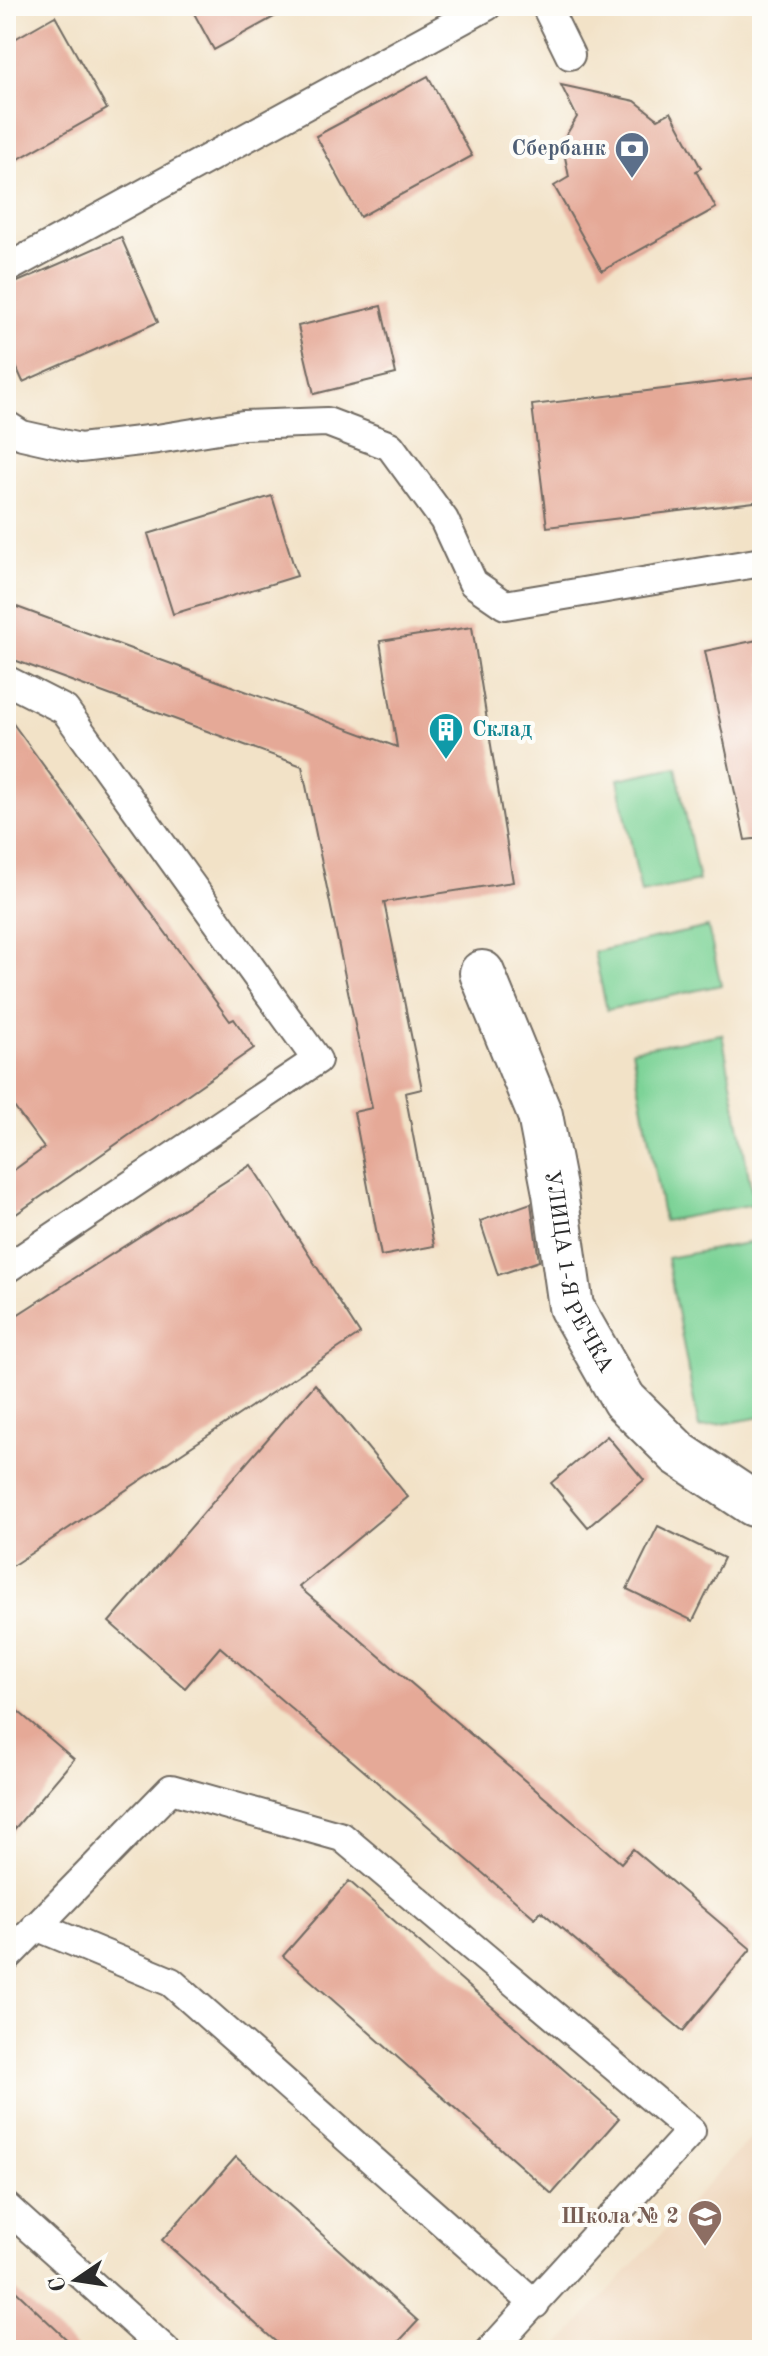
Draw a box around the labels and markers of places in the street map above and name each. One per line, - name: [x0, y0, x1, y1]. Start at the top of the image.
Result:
- bank icon: Сбербанк: [613, 130, 651, 180]
- place label: Сбербанк: [512, 138, 606, 160]
- building icon: Склад: [427, 711, 465, 761]
- place label: Склад: [472, 719, 532, 741]
- school or university icon: Школа № 2: [686, 2198, 724, 2248]
- place label: Школа № 2: [561, 2206, 679, 2228]

